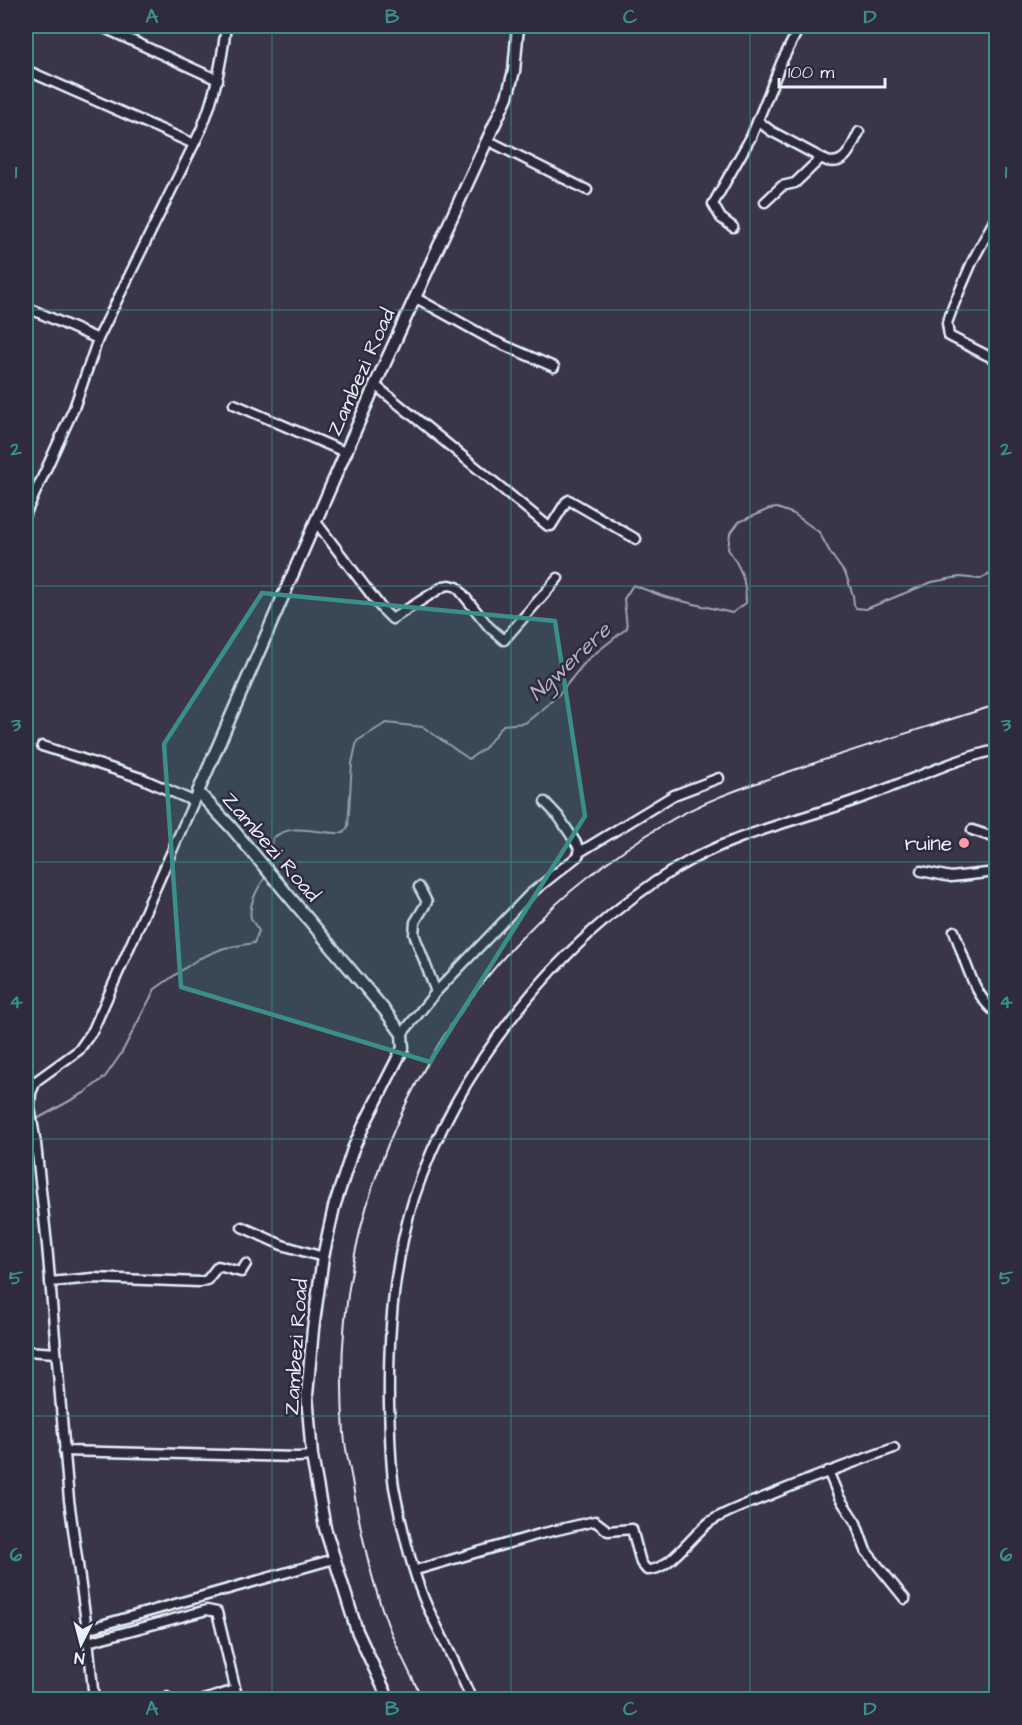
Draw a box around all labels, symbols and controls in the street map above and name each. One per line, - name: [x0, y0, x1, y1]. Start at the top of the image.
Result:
- text: A: [146, 3, 159, 31]
- text: B: [385, 3, 400, 31]
- text: C: [623, 3, 638, 31]
- text: D: [864, 3, 877, 31]
- scale bar: [779, 51, 886, 89]
- text: 100 m: [788, 60, 834, 85]
- text: 1: [15, 158, 18, 186]
- text: 1: [1005, 158, 1008, 186]
- street label: Zambezi Road: [320, 303, 402, 440]
- text: 2: [9, 435, 22, 463]
- text: 2: [999, 435, 1012, 463]
- water label: Ngwerere: [522, 615, 620, 709]
- text: 3: [10, 711, 22, 739]
- text: 3: [1000, 711, 1012, 739]
- street label: Zambezi Road: [215, 786, 327, 908]
- place label: ruine: [905, 829, 952, 858]
- marker: ruine: [957, 836, 971, 850]
- text: 4: [9, 988, 23, 1016]
- text: 4: [999, 988, 1013, 1016]
- text: 5: [9, 1264, 24, 1292]
- text: 5: [999, 1264, 1014, 1292]
- street label: Zambezi Road: [277, 1277, 315, 1416]
- text: 6: [10, 1541, 23, 1569]
- text: 6: [1000, 1541, 1013, 1569]
- north arrow: [51, 1614, 111, 1674]
- text: N: [73, 1646, 86, 1669]
- text: A: [146, 1695, 159, 1723]
- text: B: [385, 1695, 400, 1723]
- text: C: [623, 1695, 638, 1723]
- text: D: [864, 1695, 877, 1723]

